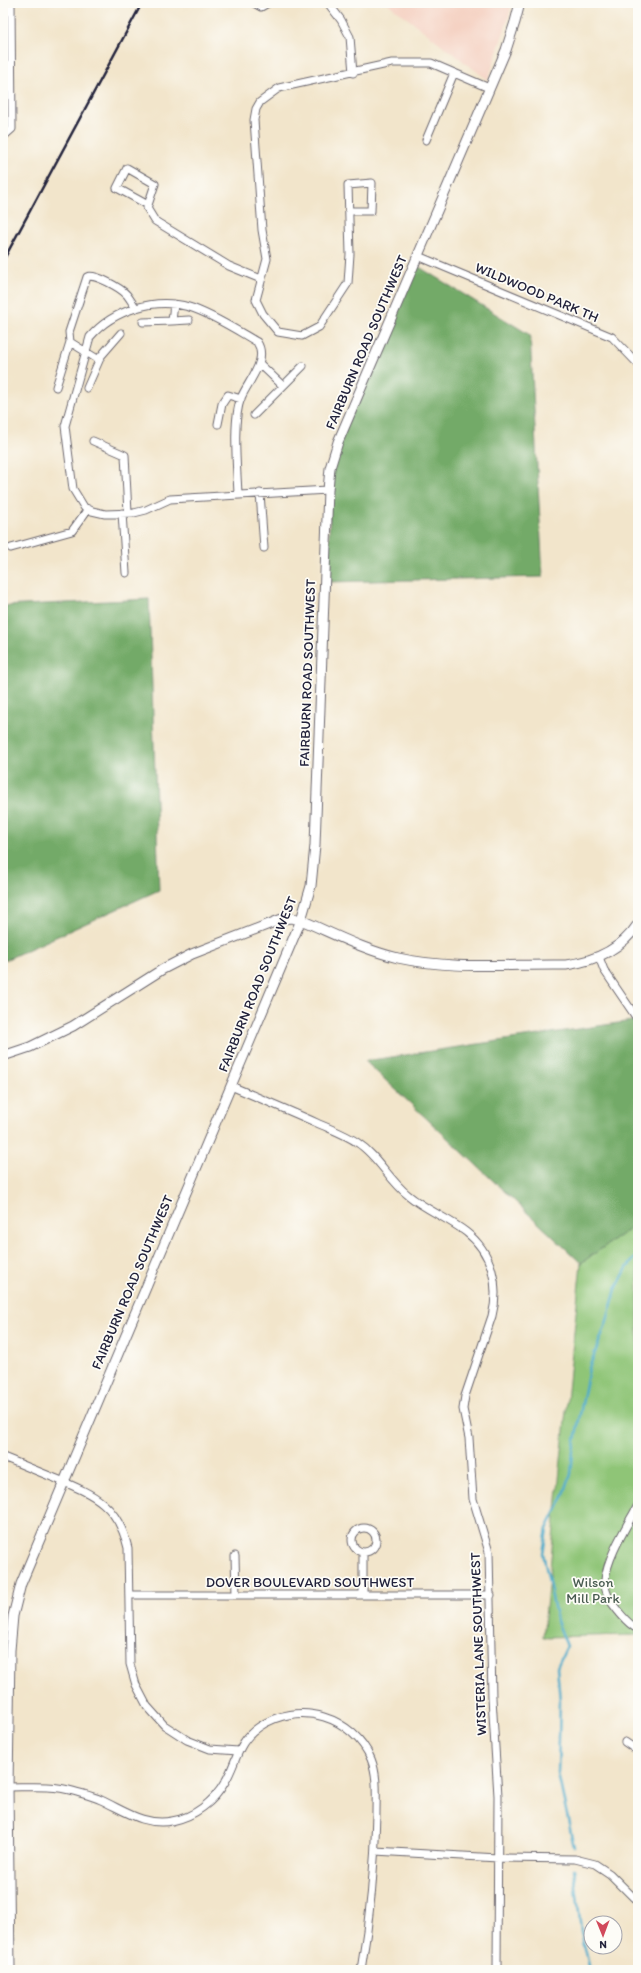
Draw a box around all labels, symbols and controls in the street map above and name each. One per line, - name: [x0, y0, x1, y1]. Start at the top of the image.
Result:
- street label: FAIRBURN ROAD SOUTHWEST: [322, 252, 411, 432]
- street label: WILDWOOD PARK TH: [472, 259, 601, 326]
- street label: FAIRBURN ROAD SOUTHWEST: [296, 579, 319, 767]
- street label: FAIRBURN ROAD SOUTHWEST: [214, 894, 301, 1075]
- street label: FAIRBURN ROAD SOUTHWEST: [88, 1192, 177, 1372]
- street label: WISTERIA LANE SOUTHWEST: [467, 1552, 490, 1736]
- street label: DOVER BOULEVARD SOUTHWEST: [206, 1574, 414, 1591]
- park label: Wilson Mill Park: [566, 1574, 620, 1607]
- north arrow: [583, 1915, 623, 1955]
- text: N: [599, 1938, 607, 1951]

